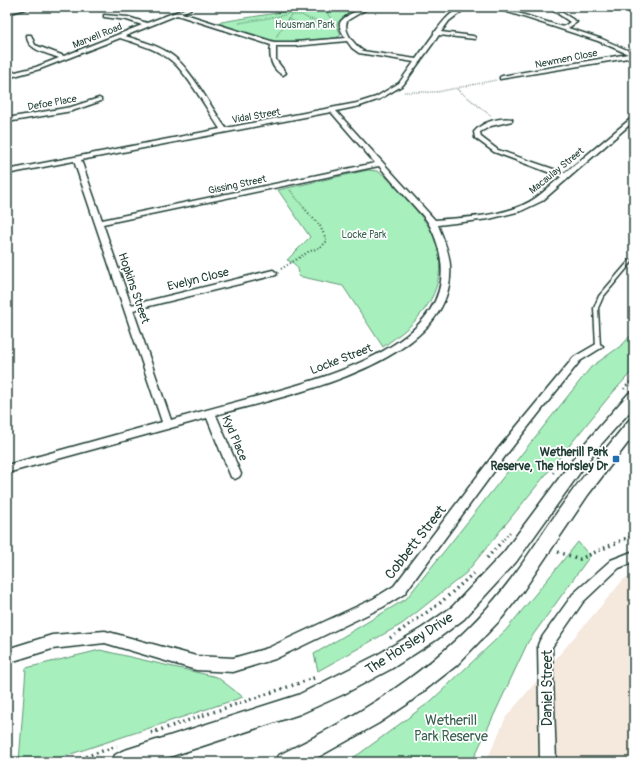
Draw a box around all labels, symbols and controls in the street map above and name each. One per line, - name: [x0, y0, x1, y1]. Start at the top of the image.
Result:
- park label: Housman Park: [275, 19, 336, 31]
- street label: Marvell Road: [71, 20, 124, 51]
- street label: Newmen Close: [534, 47, 598, 71]
- street label: Defoe Place: [27, 93, 78, 113]
- street label: Vidal Street: [231, 106, 282, 126]
- street label: Macaulay Street: [527, 144, 587, 197]
- street label: Gissing Street: [207, 173, 268, 197]
- park label: Locke Park: [342, 229, 387, 241]
- street label: Hopkins Street: [114, 251, 153, 326]
- street label: Evelyn Close: [166, 265, 231, 294]
- street label: Locke Street: [308, 341, 375, 378]
- street label: Kyd Place: [218, 413, 251, 463]
- place label: Wetherill Park Reserve, The Horsley Dr: [490, 445, 609, 474]
- marker: Wetherill Park Reserve, The Horsley Dr: [611, 454, 621, 464]
- street label: Cobbett Street: [381, 502, 450, 583]
- street label: The Horsley Drive: [362, 609, 456, 678]
- street label: Daniel Street: [539, 649, 556, 726]
- park label: Wetherill Park Reserve: [414, 712, 488, 745]

